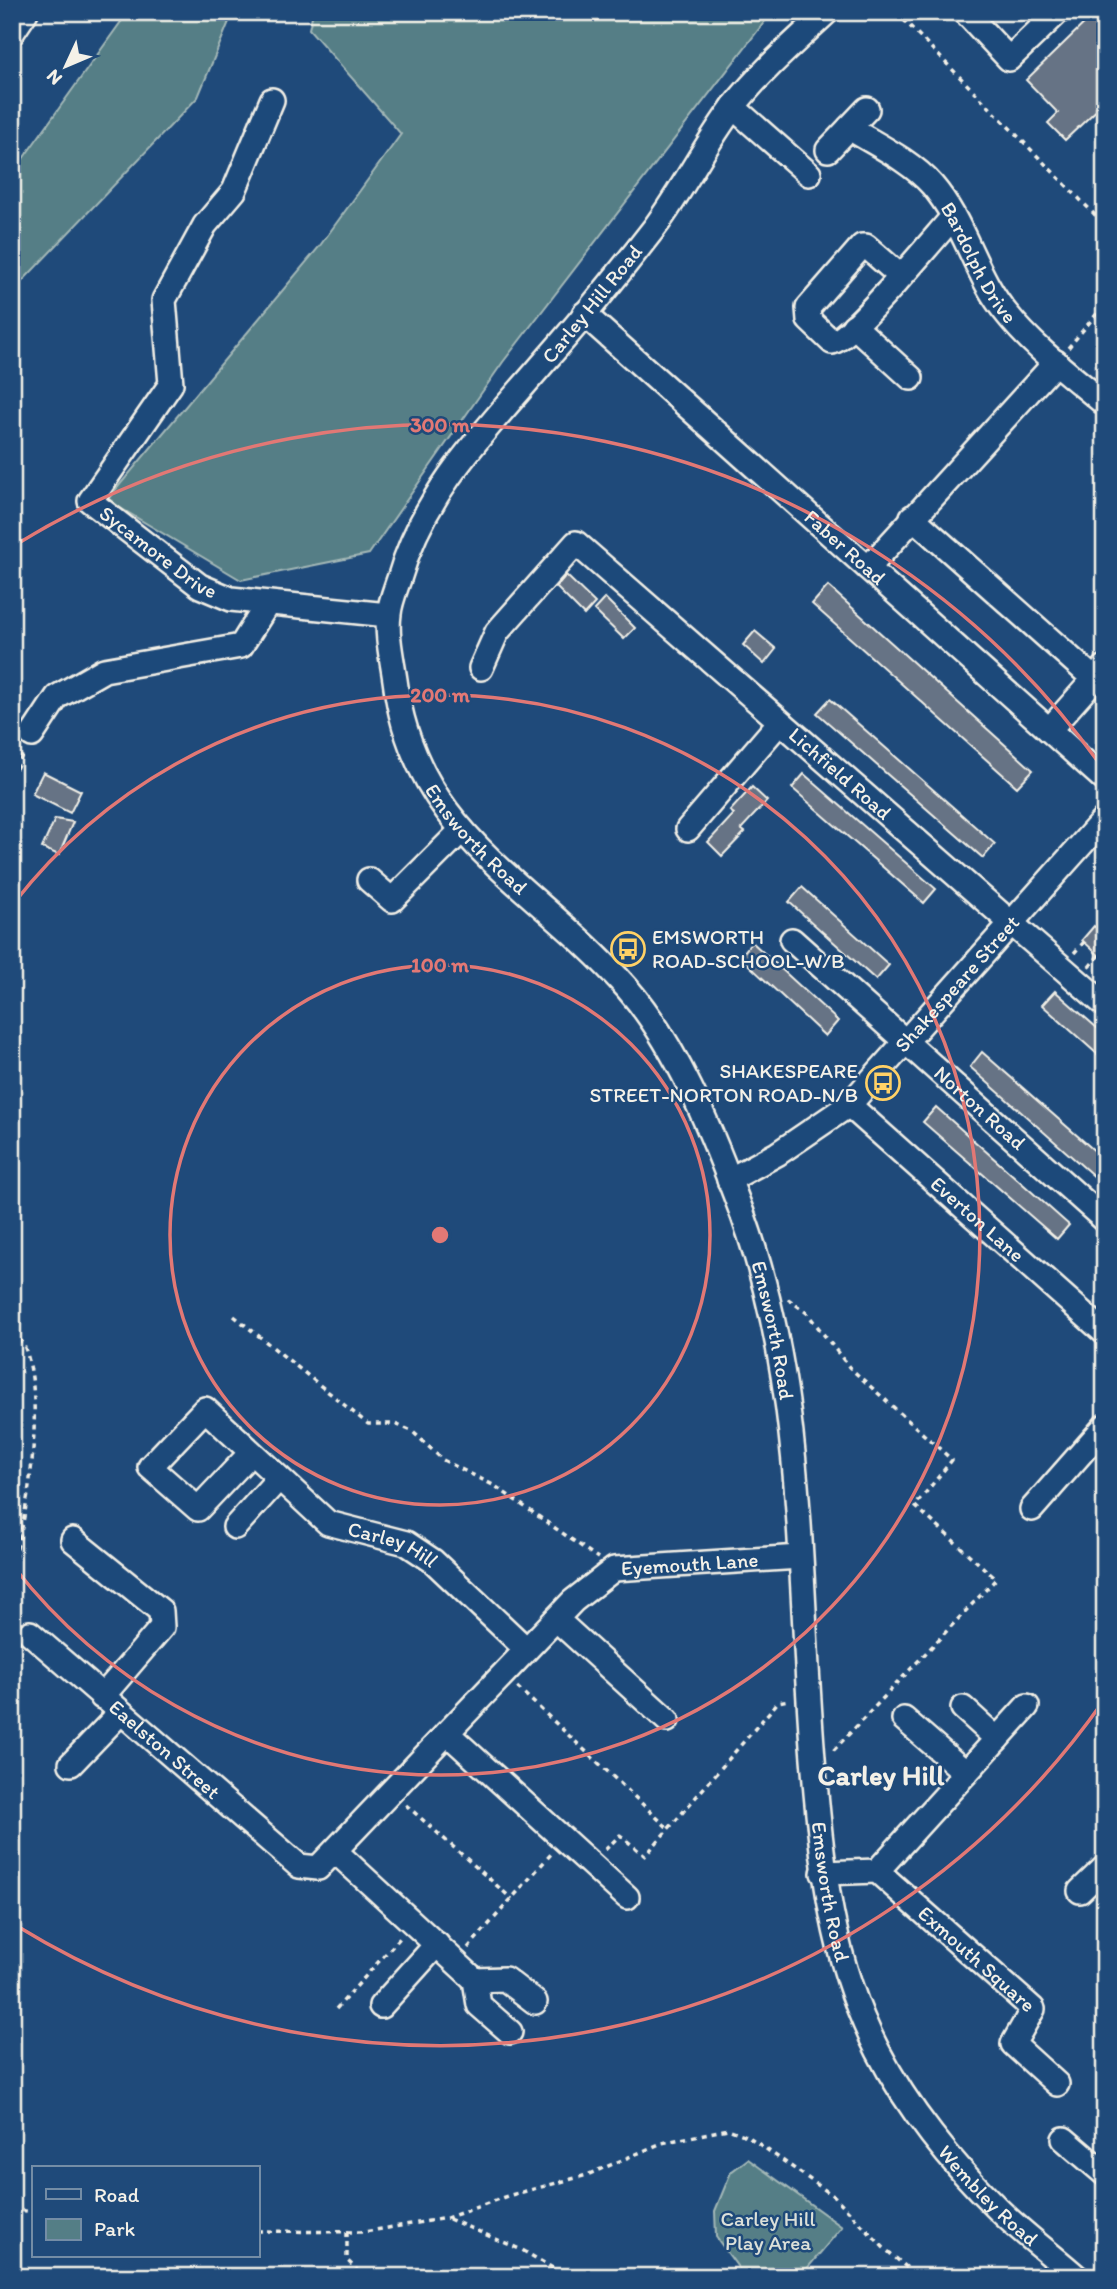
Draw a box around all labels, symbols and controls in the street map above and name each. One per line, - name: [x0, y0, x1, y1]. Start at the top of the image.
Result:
- north arrow: [32, 32, 102, 102]
- text: N: [41, 65, 67, 90]
- street label: Bardolph Drive: [936, 197, 1022, 328]
- street label: Carley Hill Road: [536, 239, 647, 368]
- text: 300 m: [410, 412, 470, 437]
- street label: Sycamore Drive: [95, 500, 221, 604]
- street label: Faber Road: [799, 504, 891, 590]
- text: 200 m: [410, 682, 470, 707]
- street label: Lichfield Road: [784, 722, 897, 825]
- street label: Emsworth Road: [420, 779, 533, 900]
- street label: Shakespeare Street: [889, 910, 1024, 1057]
- place label: EMSWORTH ROAD-SCHOOL-W/B: [652, 924, 845, 973]
- bus stop icon: EMSWORTH ROAD-SCHOOL-W/B: [609, 930, 647, 968]
- text: 100 m: [411, 952, 469, 977]
- place label: SHAKESPEARE STREET-NORTON ROAD-N/B: [589, 1058, 858, 1107]
- street label: Norton Road: [929, 1060, 1031, 1155]
- bus stop icon: SHAKESPEARE STREET-NORTON ROAD-N/B: [864, 1064, 902, 1102]
- street label: Everton Lane: [926, 1171, 1030, 1267]
- centre of rings: [428, 1223, 452, 1247]
- street label: Emsworth Road: [746, 1258, 800, 1402]
- street label: Carley Hill: [345, 1516, 444, 1572]
- street label: Eyemouth Lane: [620, 1547, 759, 1581]
- street label: Eaelston Street: [104, 1694, 226, 1804]
- district label: Carley Hill: [818, 1758, 944, 1792]
- street label: Emsworth Road: [807, 1821, 856, 1965]
- street label: Exmouth Square: [913, 1900, 1041, 2017]
- street label: Wembley Road: [933, 2140, 1043, 2251]
- legend: [32, 2166, 259, 2258]
- text: Road: [94, 2182, 140, 2207]
- park label: Carley Hill Play Area: [720, 2206, 816, 2255]
- text: Park: [94, 2216, 136, 2241]

